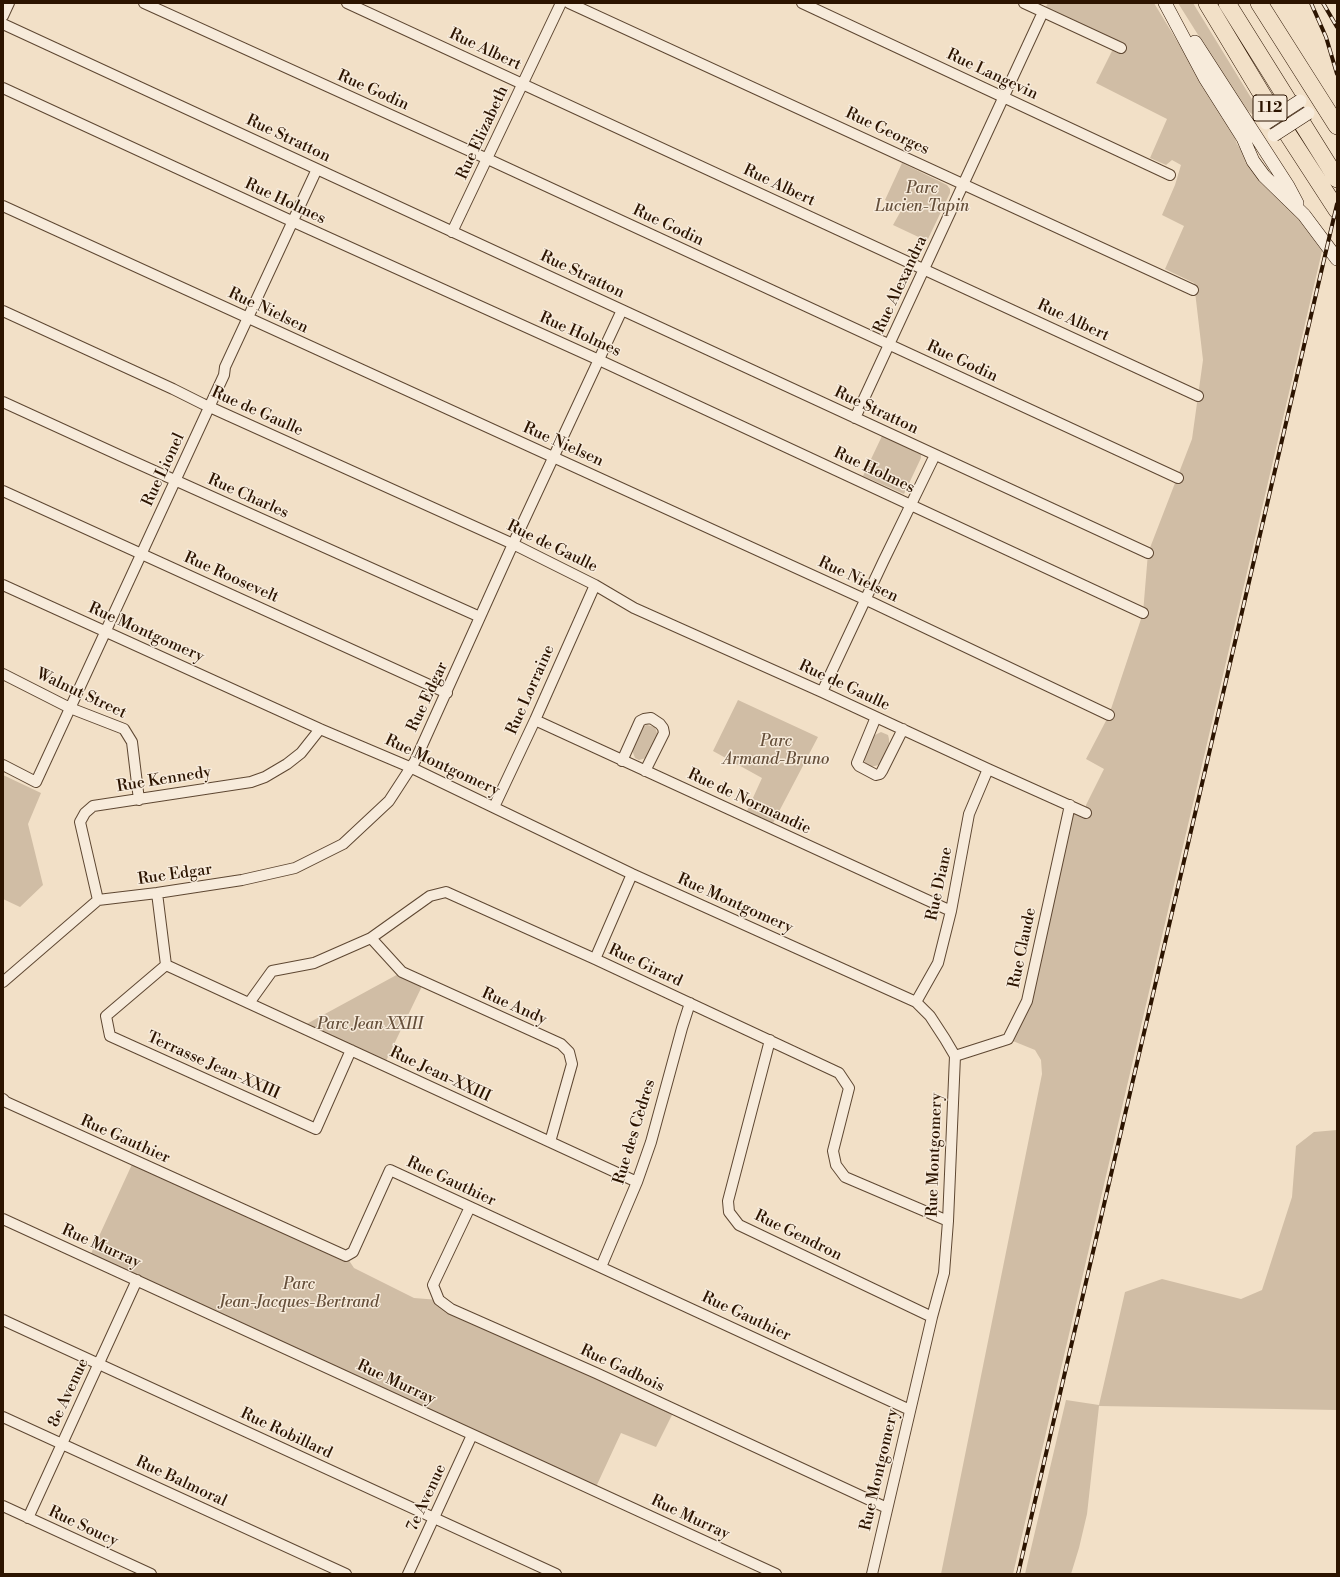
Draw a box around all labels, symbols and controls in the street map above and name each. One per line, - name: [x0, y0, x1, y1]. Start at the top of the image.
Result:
- street label: Rue Albert: [446, 25, 524, 75]
- street label: Rue Langevin: [943, 45, 1041, 105]
- street label: Rue Godin: [334, 67, 412, 115]
- street label: Rue Elizabeth: [453, 83, 513, 183]
- road number: 112: [1253, 95, 1287, 121]
- street label: Rue Georges: [842, 104, 932, 160]
- street label: Rue Stratton: [243, 111, 333, 167]
- street label: Rue Albert: [740, 161, 818, 211]
- street label: Rue Holmes: [241, 175, 329, 229]
- park label: Parc Lucien-Tapin: [875, 179, 969, 217]
- street label: Rue Godin: [629, 201, 707, 251]
- street label: Rue Alexandra: [870, 233, 932, 337]
- street label: Rue Stratton: [537, 247, 627, 303]
- street label: Rue Nielsen: [225, 284, 311, 338]
- street label: Rue Albert: [1034, 296, 1112, 346]
- street label: Rue Holmes: [536, 308, 624, 362]
- street label: Rue Godin: [923, 337, 1001, 387]
- street label: Rue de Gaulle: [208, 383, 306, 441]
- street label: Rue Stratton: [831, 383, 921, 439]
- street label: Rue Nielsen: [520, 419, 606, 471]
- street label: Rue Lionel: [139, 430, 189, 510]
- street label: Rue Holmes: [830, 444, 918, 498]
- street label: Rue Charles: [205, 471, 291, 523]
- street label: Rue de Gaulle: [503, 517, 601, 577]
- street label: Rue Roosevelt: [181, 549, 281, 607]
- street label: Rue Nielsen: [815, 553, 901, 607]
- street label: Rue Montgomery: [85, 599, 207, 667]
- street label: Rue Lorraine: [503, 642, 559, 738]
- street label: Rue de Gaulle: [795, 656, 893, 716]
- street label: Rue Edgar: [403, 659, 453, 735]
- street label: Walnut Street: [33, 665, 129, 723]
- street label: Rue Montgomery: [382, 731, 502, 801]
- park label: Parc Armand-Bruno: [723, 732, 829, 770]
- street label: Rue Kennedy: [115, 763, 213, 797]
- street label: Rue de Normandie: [684, 765, 814, 839]
- street label: Rue Diane: [923, 845, 957, 923]
- street label: Rue Edgar: [137, 860, 213, 890]
- street label: Rue Montgomery: [674, 870, 796, 938]
- street label: Rue Claude: [1005, 906, 1041, 990]
- street label: Rue Girard: [605, 941, 685, 991]
- street label: Rue Andy: [479, 984, 549, 1030]
- park label: Parc Jean XXIII: [317, 1015, 423, 1035]
- street label: Terrasse Jean-XXIII: [144, 1028, 282, 1104]
- street label: Rue Jean-XXIII: [386, 1043, 494, 1107]
- street label: Rue des Cèdres: [610, 1077, 660, 1187]
- street label: Rue Montgomery: [923, 1092, 947, 1218]
- street label: Rue Gauthier: [77, 1112, 173, 1168]
- street label: Rue Gauthier: [403, 1153, 499, 1211]
- street label: Rue Gendron: [751, 1206, 845, 1266]
- street label: Rue Murray: [58, 1221, 144, 1273]
- park label: Parc Jean-Jacques-Bertrand: [219, 1275, 379, 1313]
- street label: Rue Gauthier: [698, 1288, 794, 1346]
- street label: Rue Gadbois: [577, 1341, 667, 1397]
- street label: 8e Avenue: [45, 1355, 93, 1431]
- street label: Rue Murray: [354, 1356, 438, 1410]
- street label: Rue Robillard: [237, 1404, 335, 1464]
- street label: Rue Montgomery: [857, 1407, 903, 1533]
- street label: Rue Balmoral: [132, 1453, 230, 1511]
- street label: 7e Avenue: [403, 1461, 451, 1535]
- street label: Rue Murray: [648, 1491, 732, 1545]
- street label: Rue Soucy: [45, 1503, 121, 1551]

